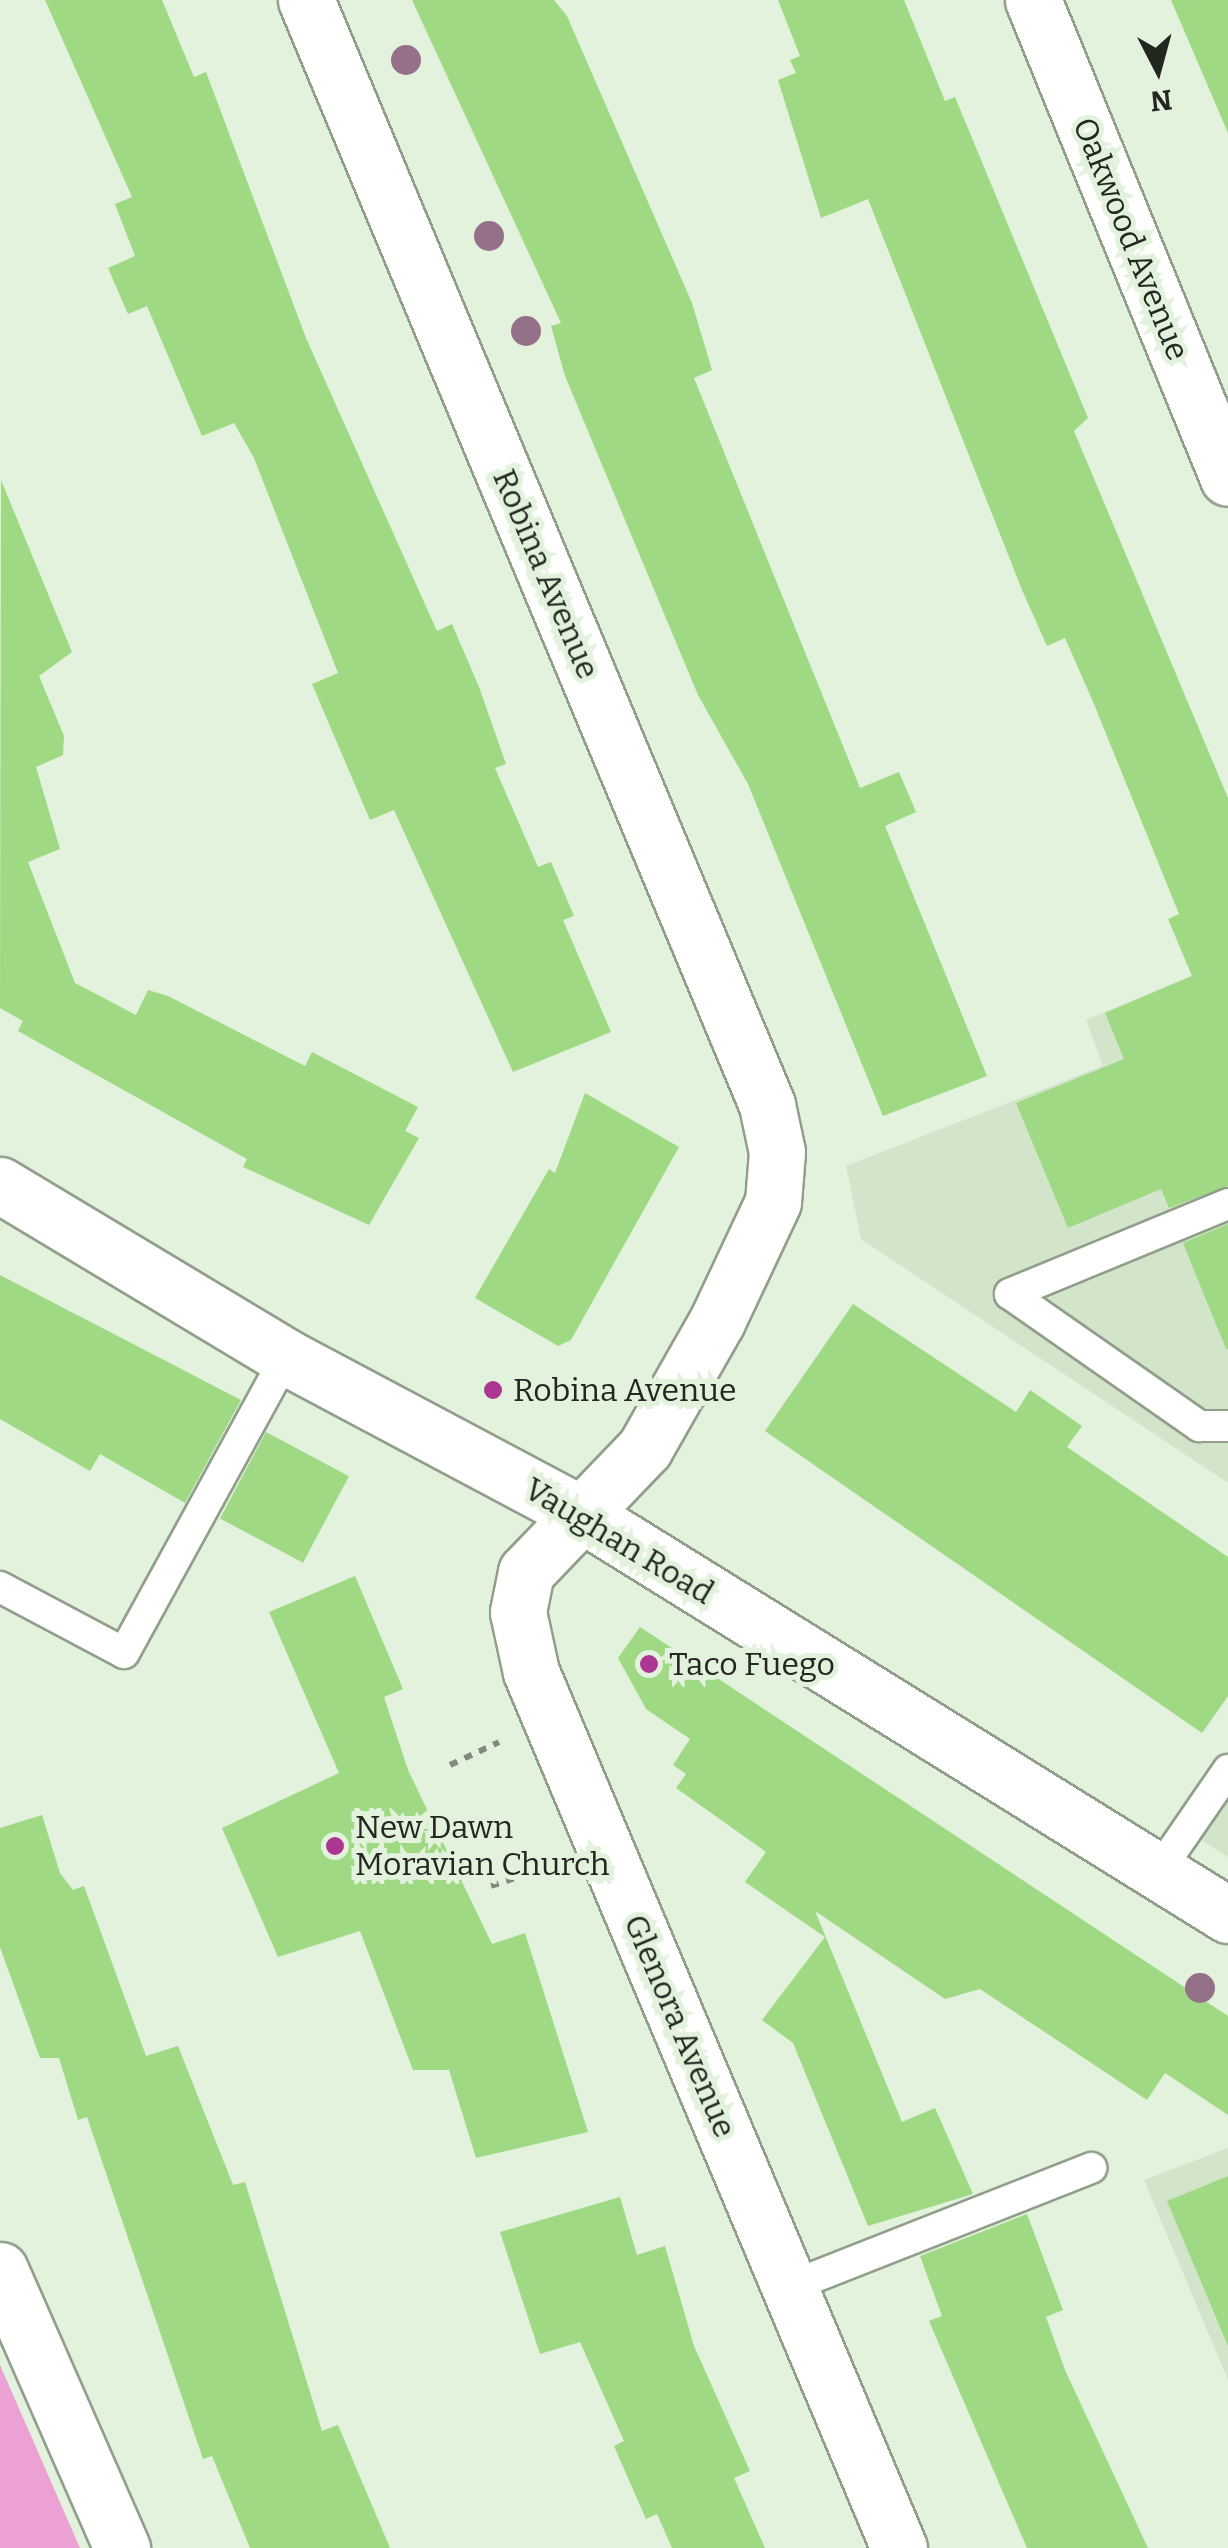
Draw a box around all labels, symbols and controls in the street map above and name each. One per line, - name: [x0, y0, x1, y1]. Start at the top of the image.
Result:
- north arrow: [1108, 20, 1208, 120]
- text: N: [1149, 83, 1174, 118]
- street label: Oakwood Avenue: [1065, 112, 1197, 366]
- street label: Robina Avenue: [485, 464, 607, 684]
- place label: Robina Avenue: [513, 1371, 736, 1409]
- marker: Robina Avenue: [482, 1379, 504, 1401]
- street label: Vaughan Road: [518, 1470, 720, 1612]
- place label: Taco Fuego: [669, 1645, 835, 1683]
- marker: Taco Fuego: [638, 1653, 660, 1675]
- place label: New Dawn Moravian Church: [355, 1809, 610, 1884]
- marker: New Dawn Moravian Church: [324, 1835, 346, 1857]
- street label: Glenora Avenue: [616, 1909, 744, 2143]

